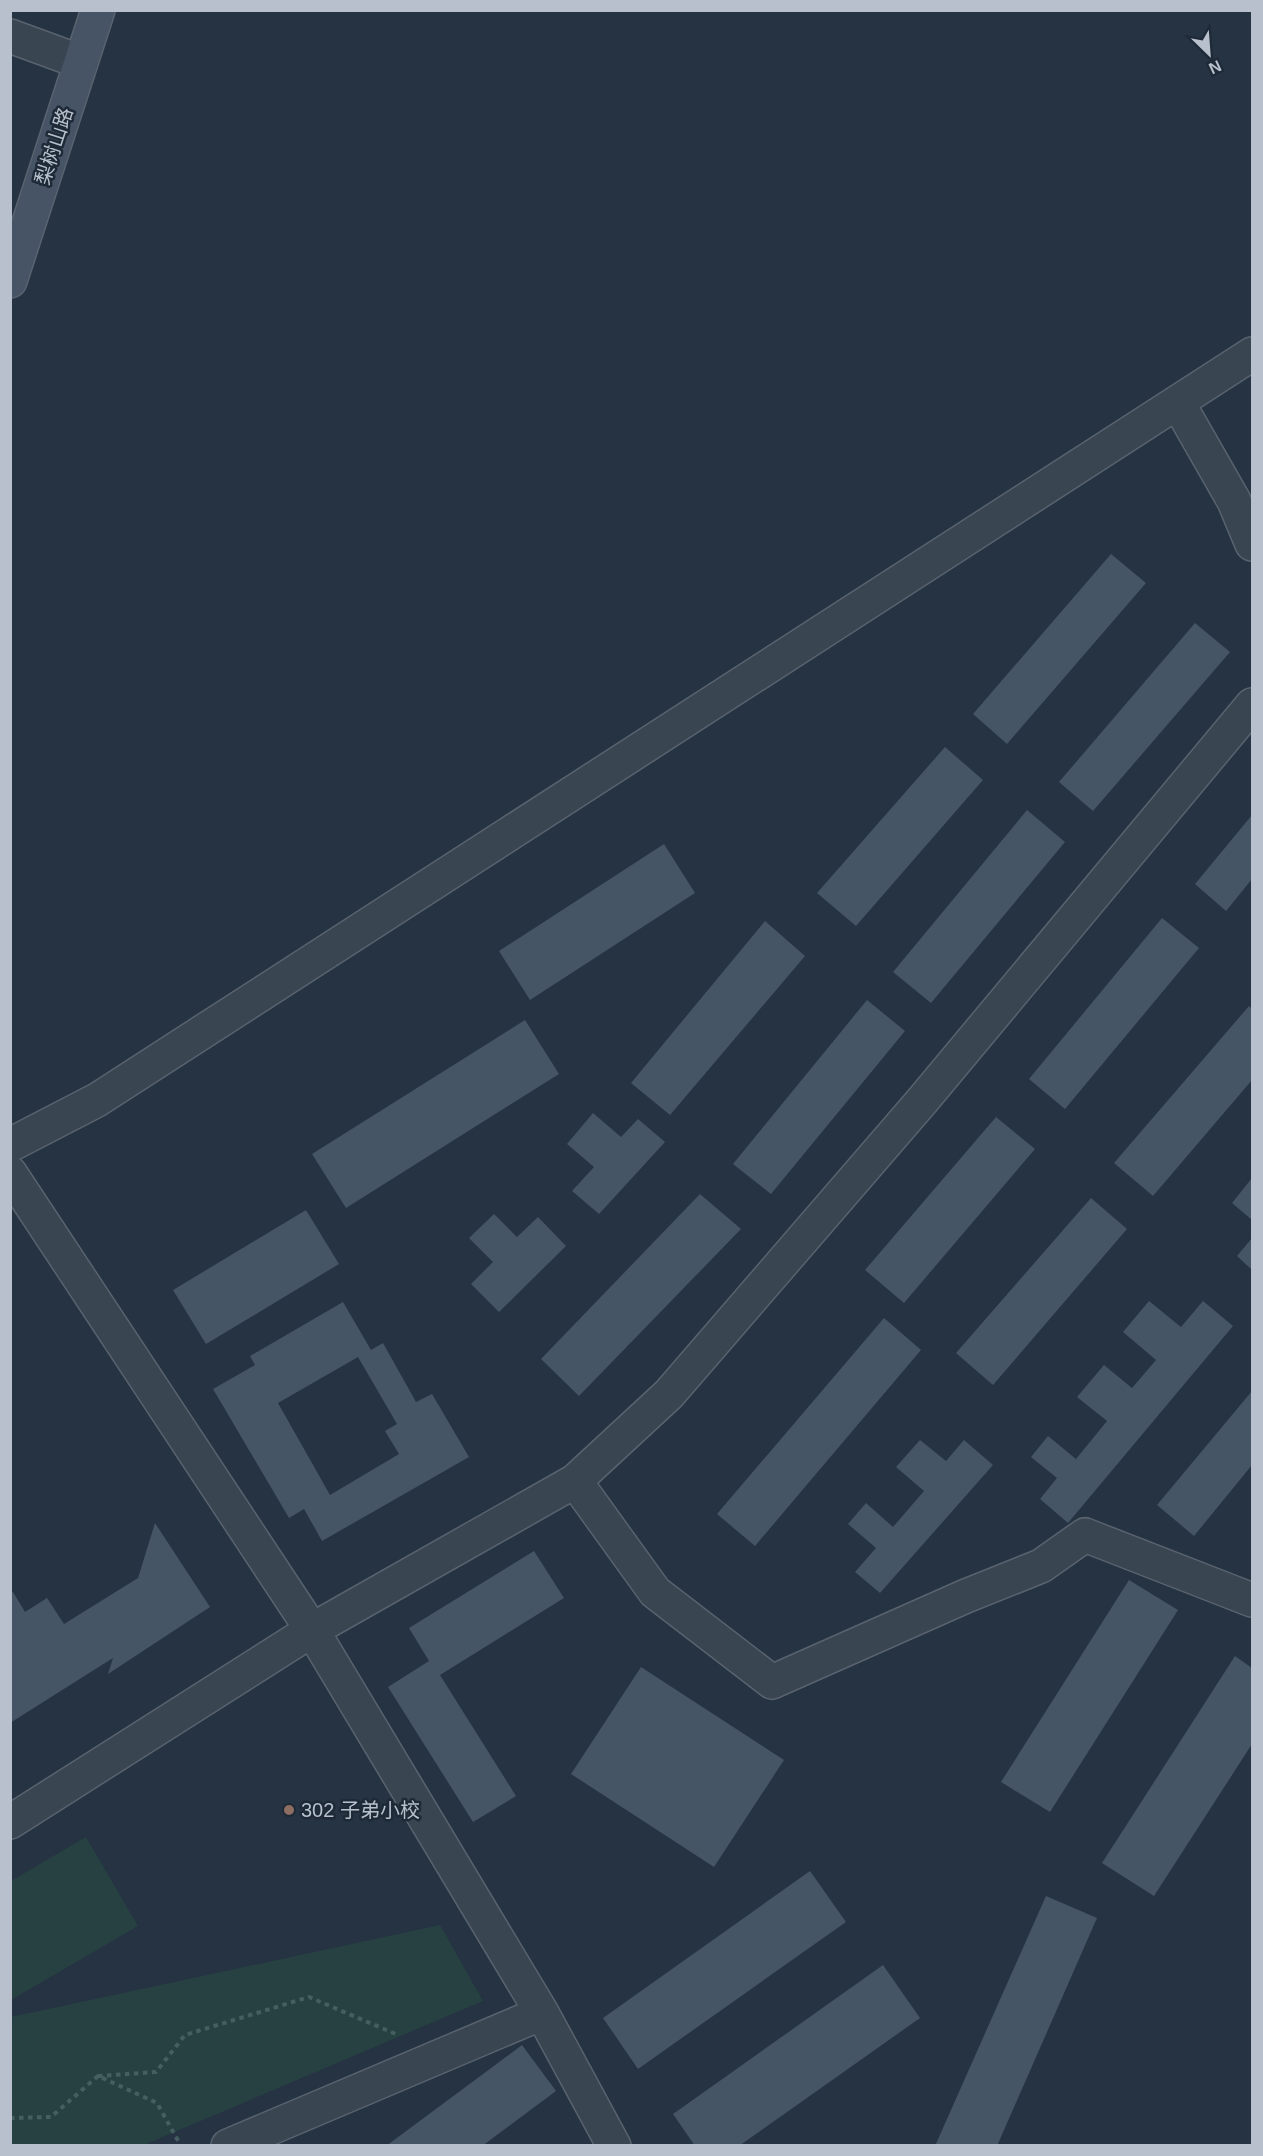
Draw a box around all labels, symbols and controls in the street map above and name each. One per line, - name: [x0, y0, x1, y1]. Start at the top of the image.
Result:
- north arrow: [1179, 24, 1239, 84]
- text: N: [1206, 57, 1224, 77]
- street label: 梨树山路: [31, 105, 77, 187]
- place label: 302 子弟小校: [301, 1799, 420, 1821]
- marker: 302 子弟小校: [282, 1803, 296, 1817]

